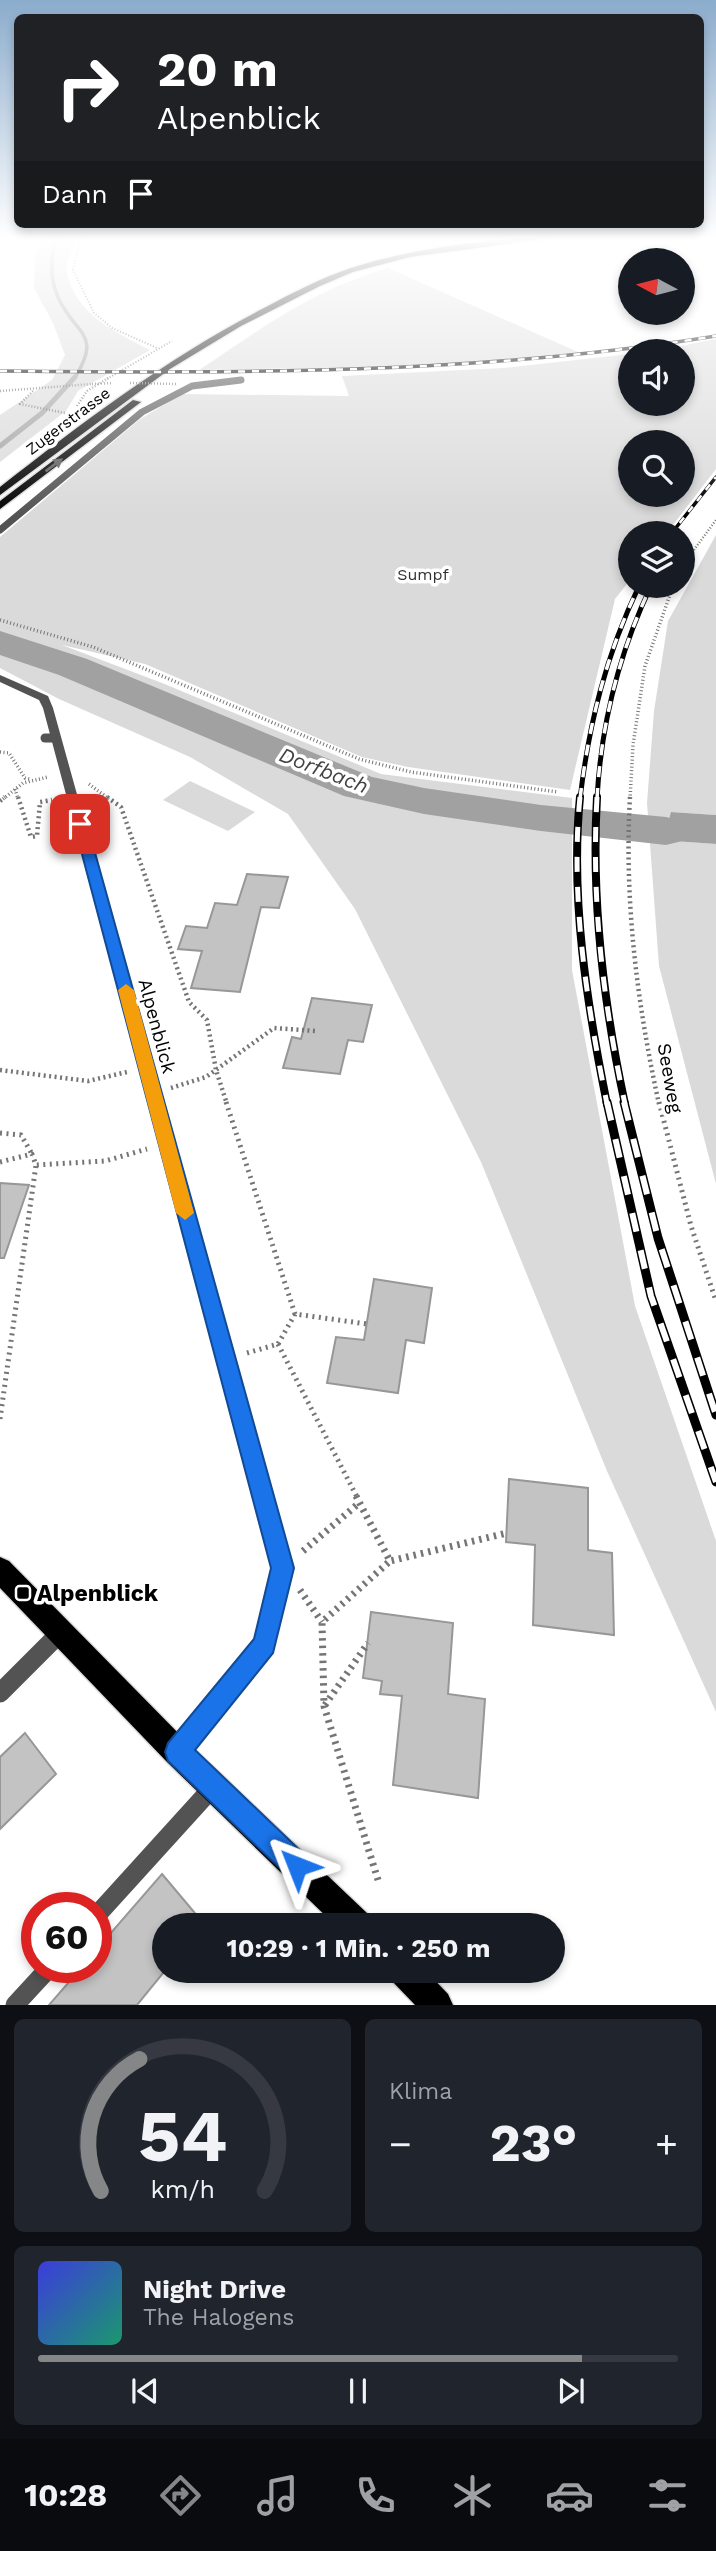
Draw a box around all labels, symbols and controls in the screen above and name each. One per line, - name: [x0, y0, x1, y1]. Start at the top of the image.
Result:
- text: 20 m: [157, 40, 278, 98]
- icon: right: [42, 42, 133, 133]
- text: Alpenblick: [157, 99, 321, 137]
- icon: arrive: [122, 175, 160, 213]
- text: Dann: [42, 179, 108, 209]
- north arrow: [618, 248, 695, 326]
- map controls: [618, 248, 695, 598]
- button: sound: [618, 339, 695, 416]
- street label: Zugerstrasse: [22, 383, 114, 459]
- button: search: [618, 430, 695, 507]
- one-way arrow: [45, 457, 63, 472]
- button: layers: [618, 521, 695, 598]
- park label: Sumpf: [397, 565, 449, 584]
- water label: Dorfbach: [276, 742, 372, 798]
- pin: [50, 794, 110, 854]
- icon: arrive: [61, 805, 99, 843]
- street label: Alpenblick: [133, 976, 181, 1076]
- street label: Seeweg: [653, 1041, 688, 1116]
- place label: Alpenblick: [37, 1580, 159, 1607]
- marker: Alpenblick: [15, 1585, 31, 1601]
- position arrow: [260, 1829, 334, 1903]
- speed limit sign: 60: [21, 1892, 112, 1983]
- text: 10:29 · 1 Min. · 250 m: [227, 1933, 490, 1963]
- text: Klima: [389, 2078, 452, 2105]
- text: 54: [138, 2094, 227, 2180]
- text: 23°: [490, 2113, 577, 2174]
- text: −: [389, 2122, 412, 2166]
- text: +: [655, 2122, 678, 2166]
- text: km/h: [150, 2175, 215, 2204]
- text: Night Drive: [143, 2274, 286, 2304]
- text: The Halogens: [143, 2304, 294, 2331]
- icon: previous: [126, 2372, 164, 2410]
- icon: pause: [339, 2372, 377, 2410]
- icon: next: [552, 2372, 590, 2410]
- icon: directions: [156, 2471, 205, 2520]
- icon: music: [253, 2471, 302, 2520]
- icon: phone: [351, 2471, 400, 2520]
- icon: climate: [448, 2471, 497, 2520]
- icon: car: [545, 2471, 594, 2520]
- icon: filters: [643, 2471, 692, 2520]
- text: 10:28: [24, 2476, 107, 2514]

